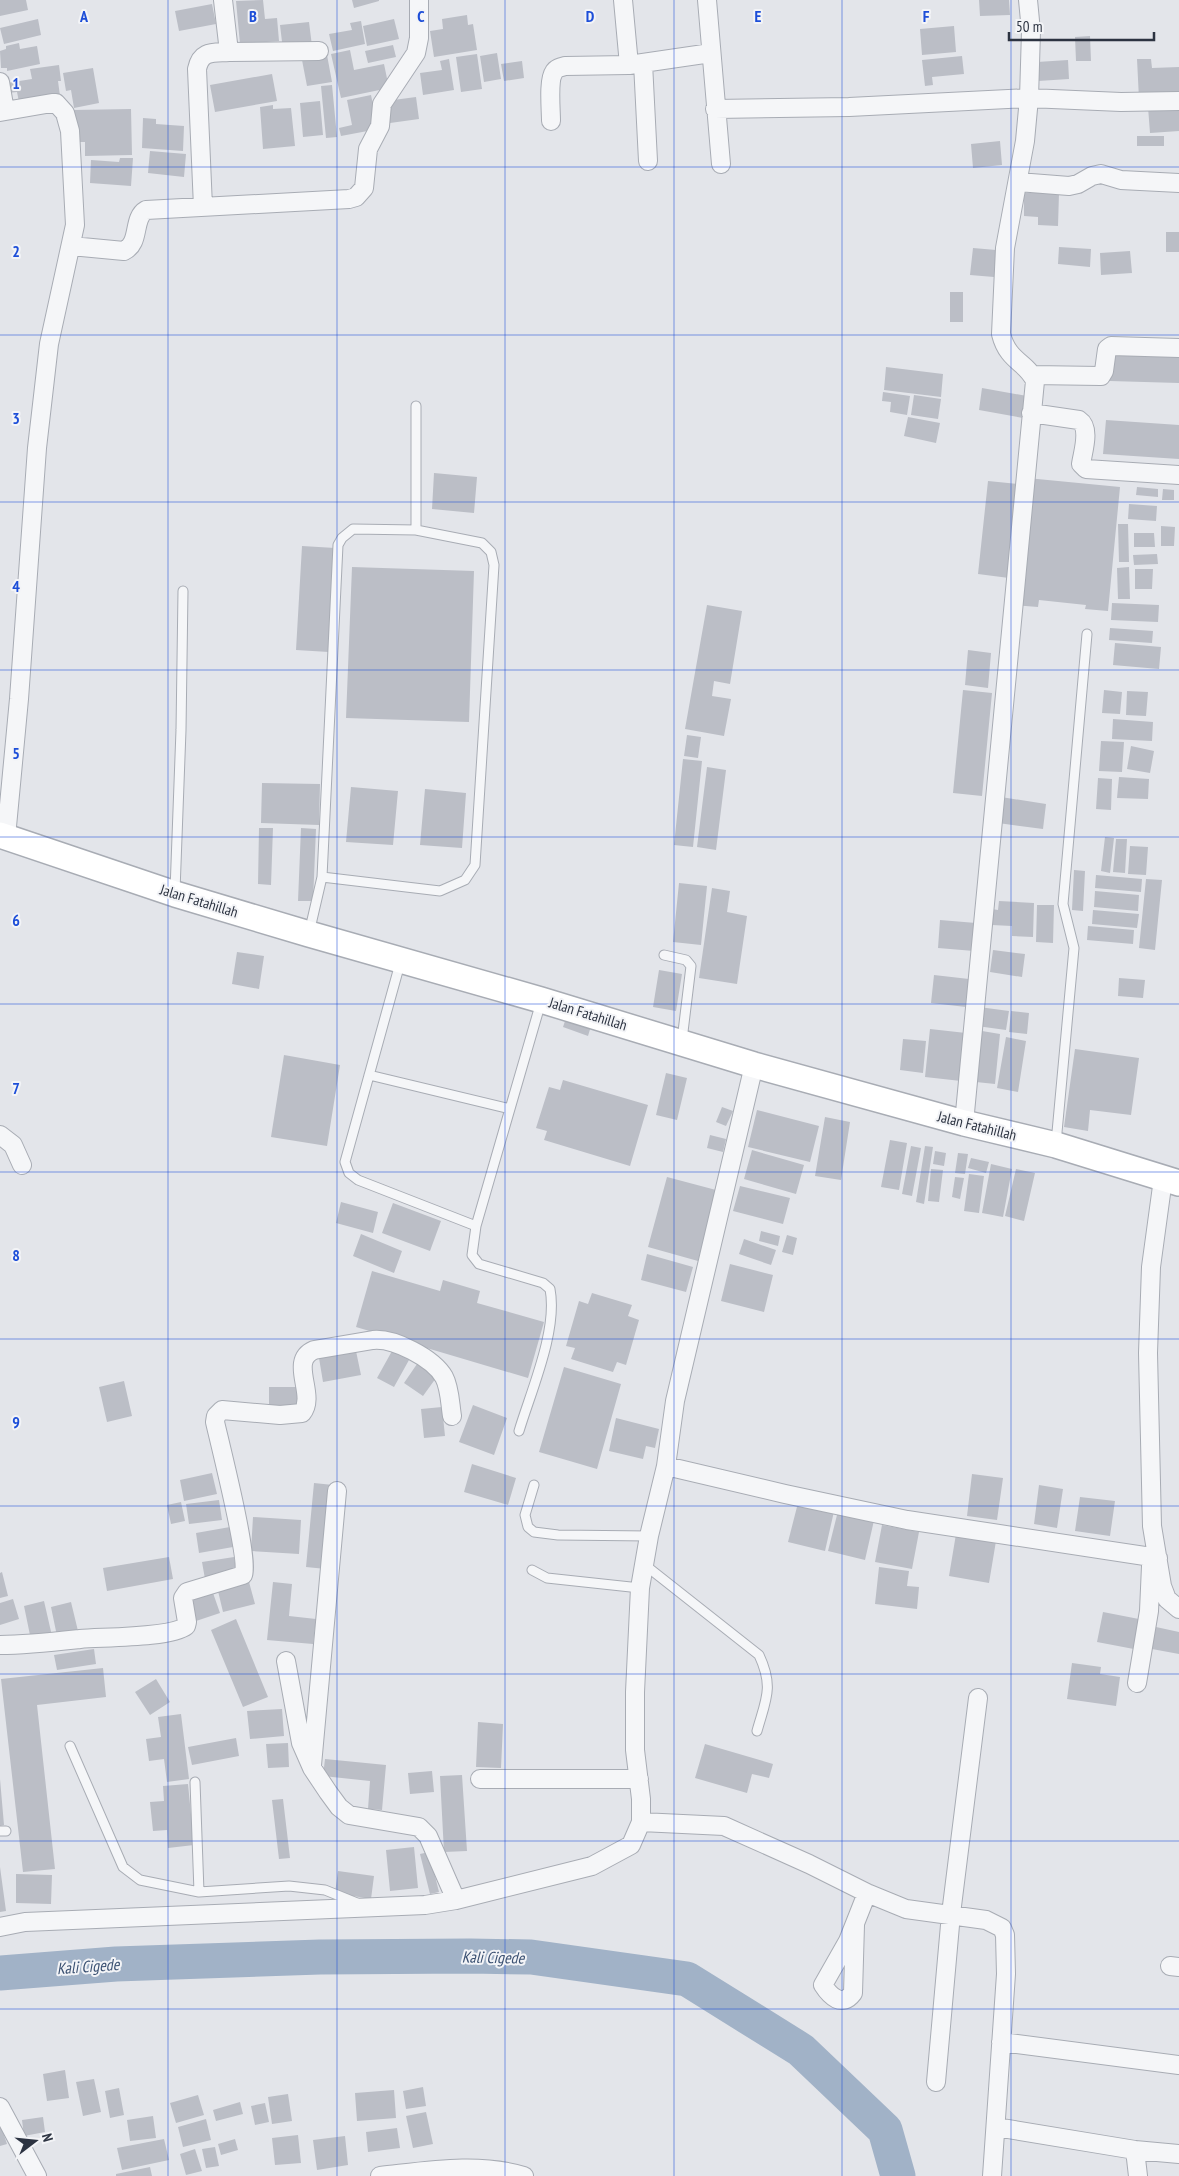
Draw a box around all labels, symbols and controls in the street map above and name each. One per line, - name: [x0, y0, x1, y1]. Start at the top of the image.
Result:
- text: A: [79, 6, 89, 26]
- text: B: [249, 6, 257, 26]
- text: C: [417, 6, 425, 26]
- text: D: [586, 6, 595, 26]
- text: E: [755, 6, 762, 26]
- text: F: [923, 6, 930, 26]
- scale bar: [1009, 10, 1154, 42]
- text: 50 m: [1016, 17, 1042, 36]
- text: 1: [12, 73, 20, 93]
- text: 2: [12, 241, 20, 261]
- text: 3: [12, 408, 20, 428]
- text: 4: [12, 576, 20, 596]
- text: 5: [12, 743, 20, 763]
- street label: Jalan Fatahillah: [157, 879, 240, 921]
- text: 6: [12, 910, 20, 930]
- street label: Jalan Fatahillah: [546, 992, 629, 1034]
- text: 7: [12, 1078, 20, 1098]
- street label: Jalan Fatahillah: [935, 1106, 1019, 1144]
- text: 8: [12, 1245, 20, 1265]
- text: 9: [12, 1412, 20, 1432]
- water label: Kali Cigede: [462, 1946, 526, 1968]
- water label: Kali Cigede: [56, 1954, 121, 1978]
- north arrow: [10, 2116, 60, 2166]
- text: N: [38, 2131, 57, 2144]

